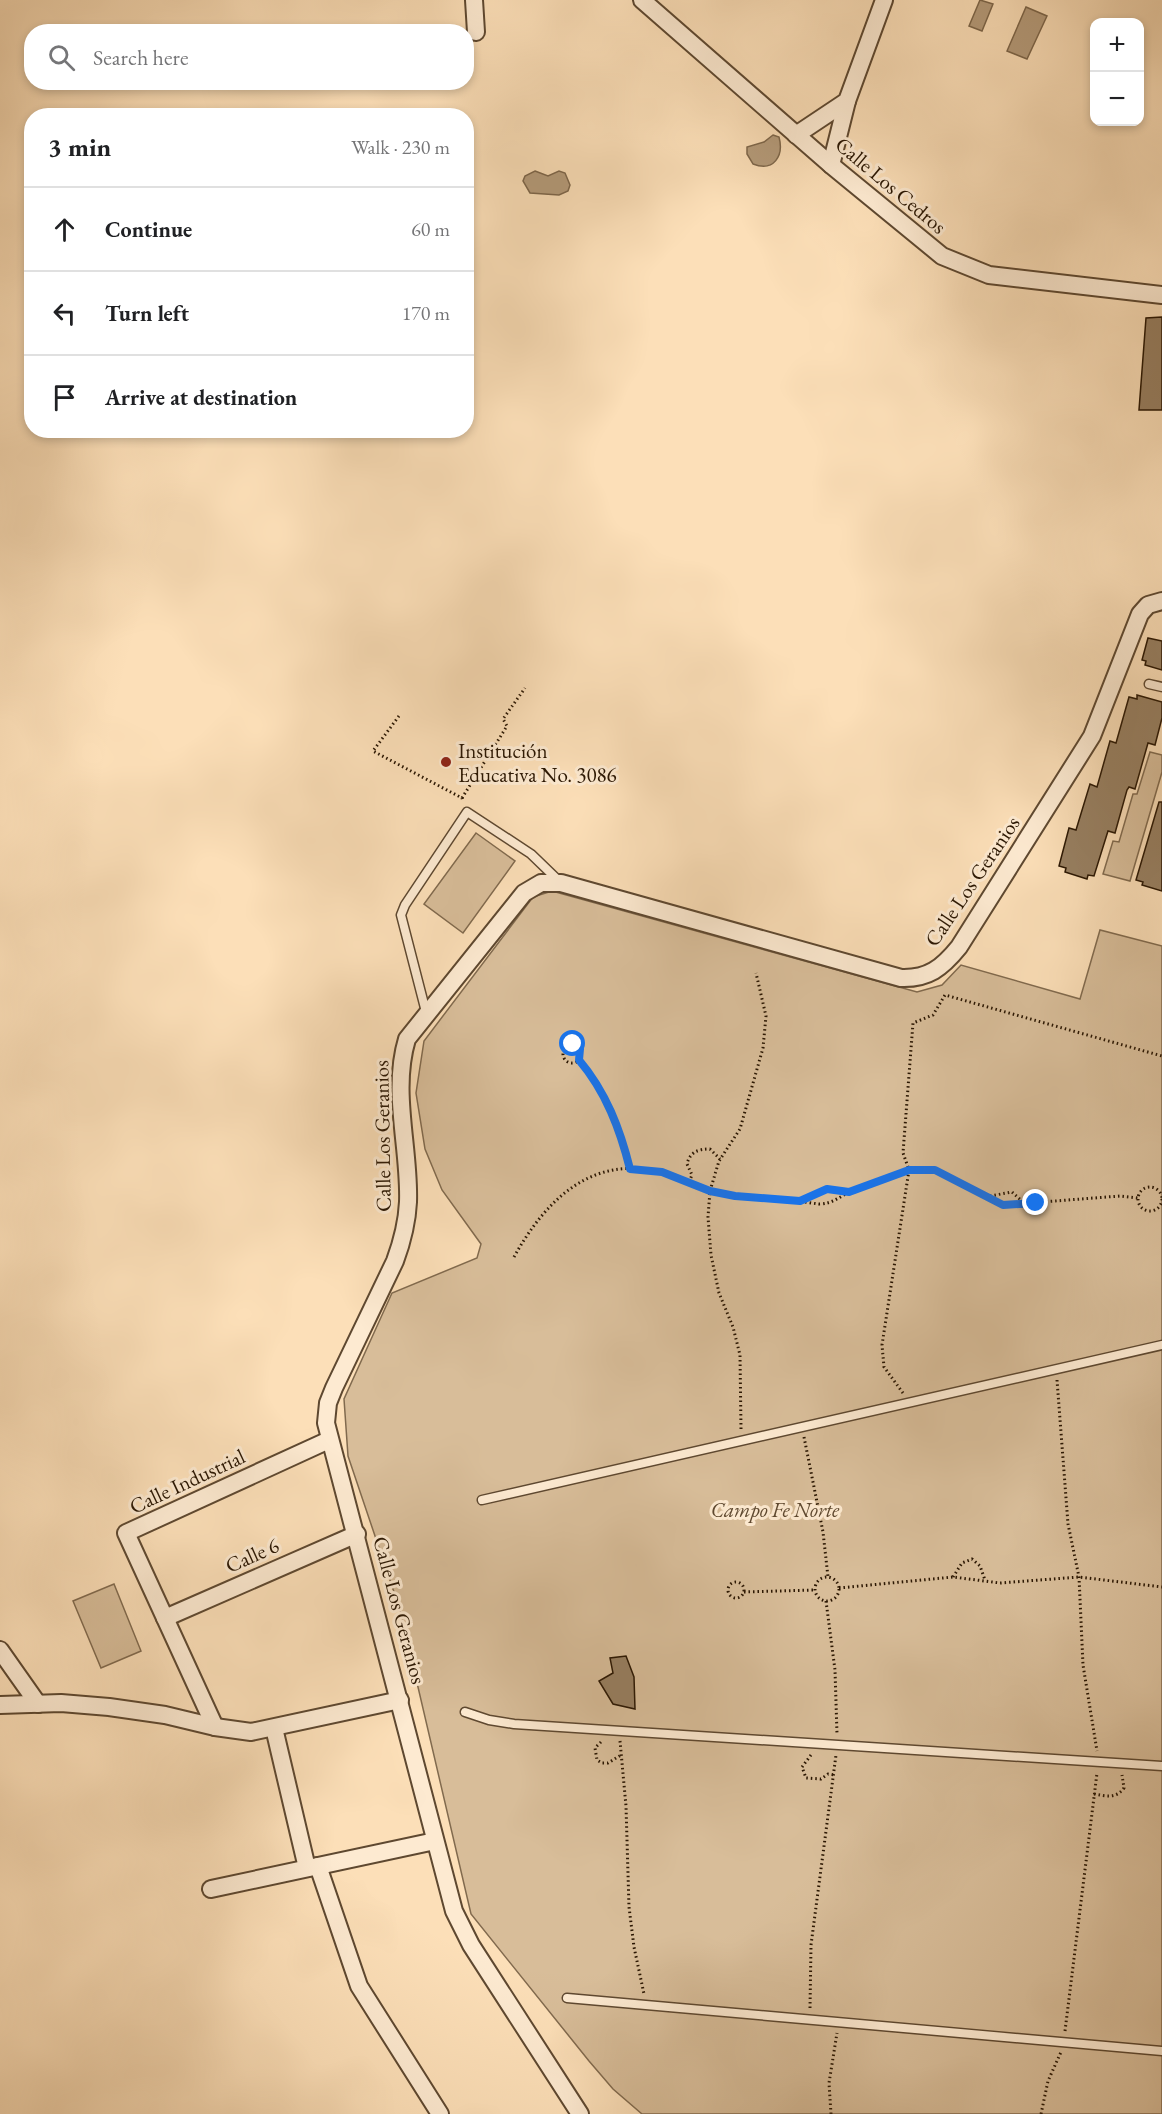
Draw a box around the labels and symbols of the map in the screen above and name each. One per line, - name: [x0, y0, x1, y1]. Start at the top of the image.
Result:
- street label: Calle Los Cedros: [830, 131, 952, 240]
- place label: Institución Educativa No. 3086: [458, 737, 617, 788]
- marker: Institución Educativa No. 3086: [439, 755, 453, 769]
- street label: Calle Los Geranios: [918, 810, 1026, 951]
- route start: [559, 1030, 585, 1056]
- street label: Calle Los Geranios: [367, 1060, 397, 1212]
- route end: [1022, 1189, 1048, 1215]
- street label: Calle Industrial: [125, 1442, 249, 1520]
- park label: Campo Fe Norte: [711, 1496, 840, 1523]
- street label: Calle 6: [221, 1531, 283, 1579]
- street label: Calle Los Geranios: [367, 1533, 433, 1687]

